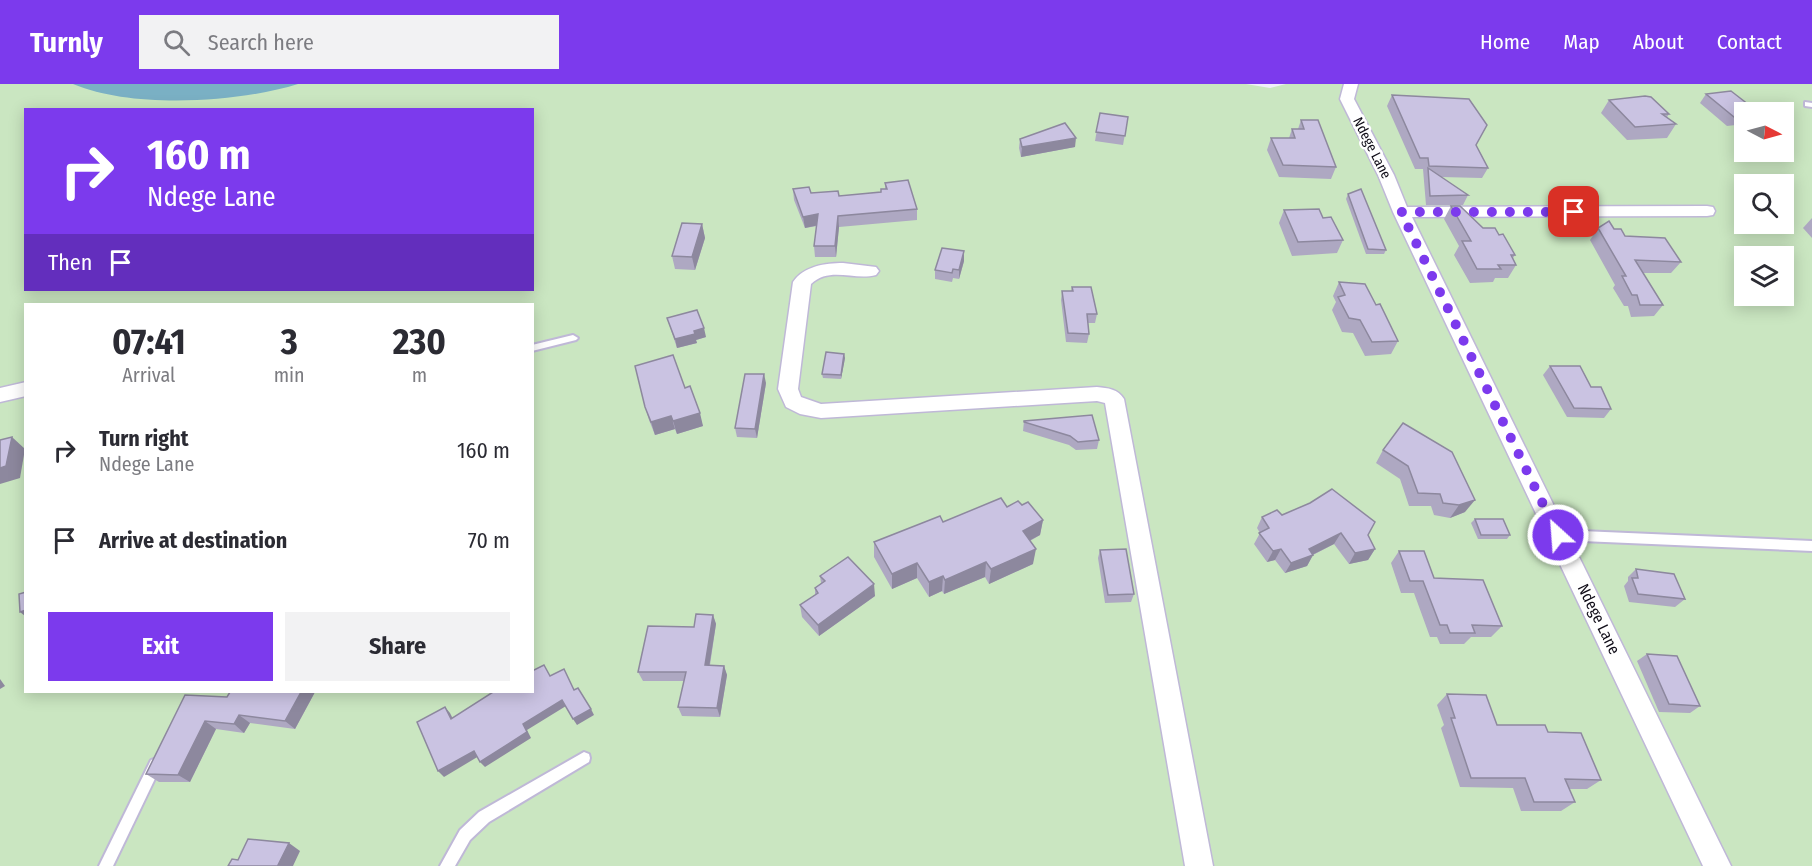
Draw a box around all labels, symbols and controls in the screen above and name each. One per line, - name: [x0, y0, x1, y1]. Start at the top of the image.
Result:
- search box: [139, 15, 559, 69]
- text: Turnly: [30, 26, 103, 59]
- icon: search: [160, 26, 193, 59]
- text: Search here: [208, 29, 314, 56]
- text: Home: [1480, 29, 1530, 55]
- text: Map: [1563, 29, 1600, 55]
- text: About: [1633, 29, 1684, 55]
- text: Contact: [1717, 29, 1782, 55]
- north arrow: [1734, 102, 1794, 162]
- map controls: [1734, 102, 1794, 306]
- street label: Ndege Lane: [1349, 114, 1395, 182]
- text: 160 m: [147, 130, 250, 180]
- icon: right: [48, 132, 126, 210]
- button: search: [1734, 174, 1794, 234]
- text: Ndege Lane: [147, 181, 276, 213]
- pin: [1548, 186, 1599, 237]
- icon: arrive: [1557, 195, 1590, 228]
- icon: arrive: [104, 246, 137, 279]
- button: layers: [1734, 246, 1794, 306]
- text: Then: [48, 249, 92, 276]
- text: 07:41: [112, 320, 186, 364]
- text: 3: [281, 320, 298, 364]
- text: 230: [393, 320, 446, 364]
- text: Arrival: [122, 363, 175, 387]
- text: min: [274, 363, 305, 387]
- text: m: [412, 363, 427, 387]
- text: Turn right: [99, 425, 188, 452]
- icon: right: [48, 434, 81, 467]
- text: 160 m: [457, 437, 510, 464]
- text: Ndege Lane: [99, 452, 194, 476]
- position arrow: [1526, 503, 1590, 567]
- icon: arrive: [48, 524, 81, 557]
- text: Arrive at destination: [99, 527, 287, 554]
- text: 70 m: [468, 527, 510, 554]
- street label: Ndege Lane: [1574, 581, 1624, 658]
- button: Exit: [48, 612, 273, 681]
- button: Share: [285, 612, 510, 681]

